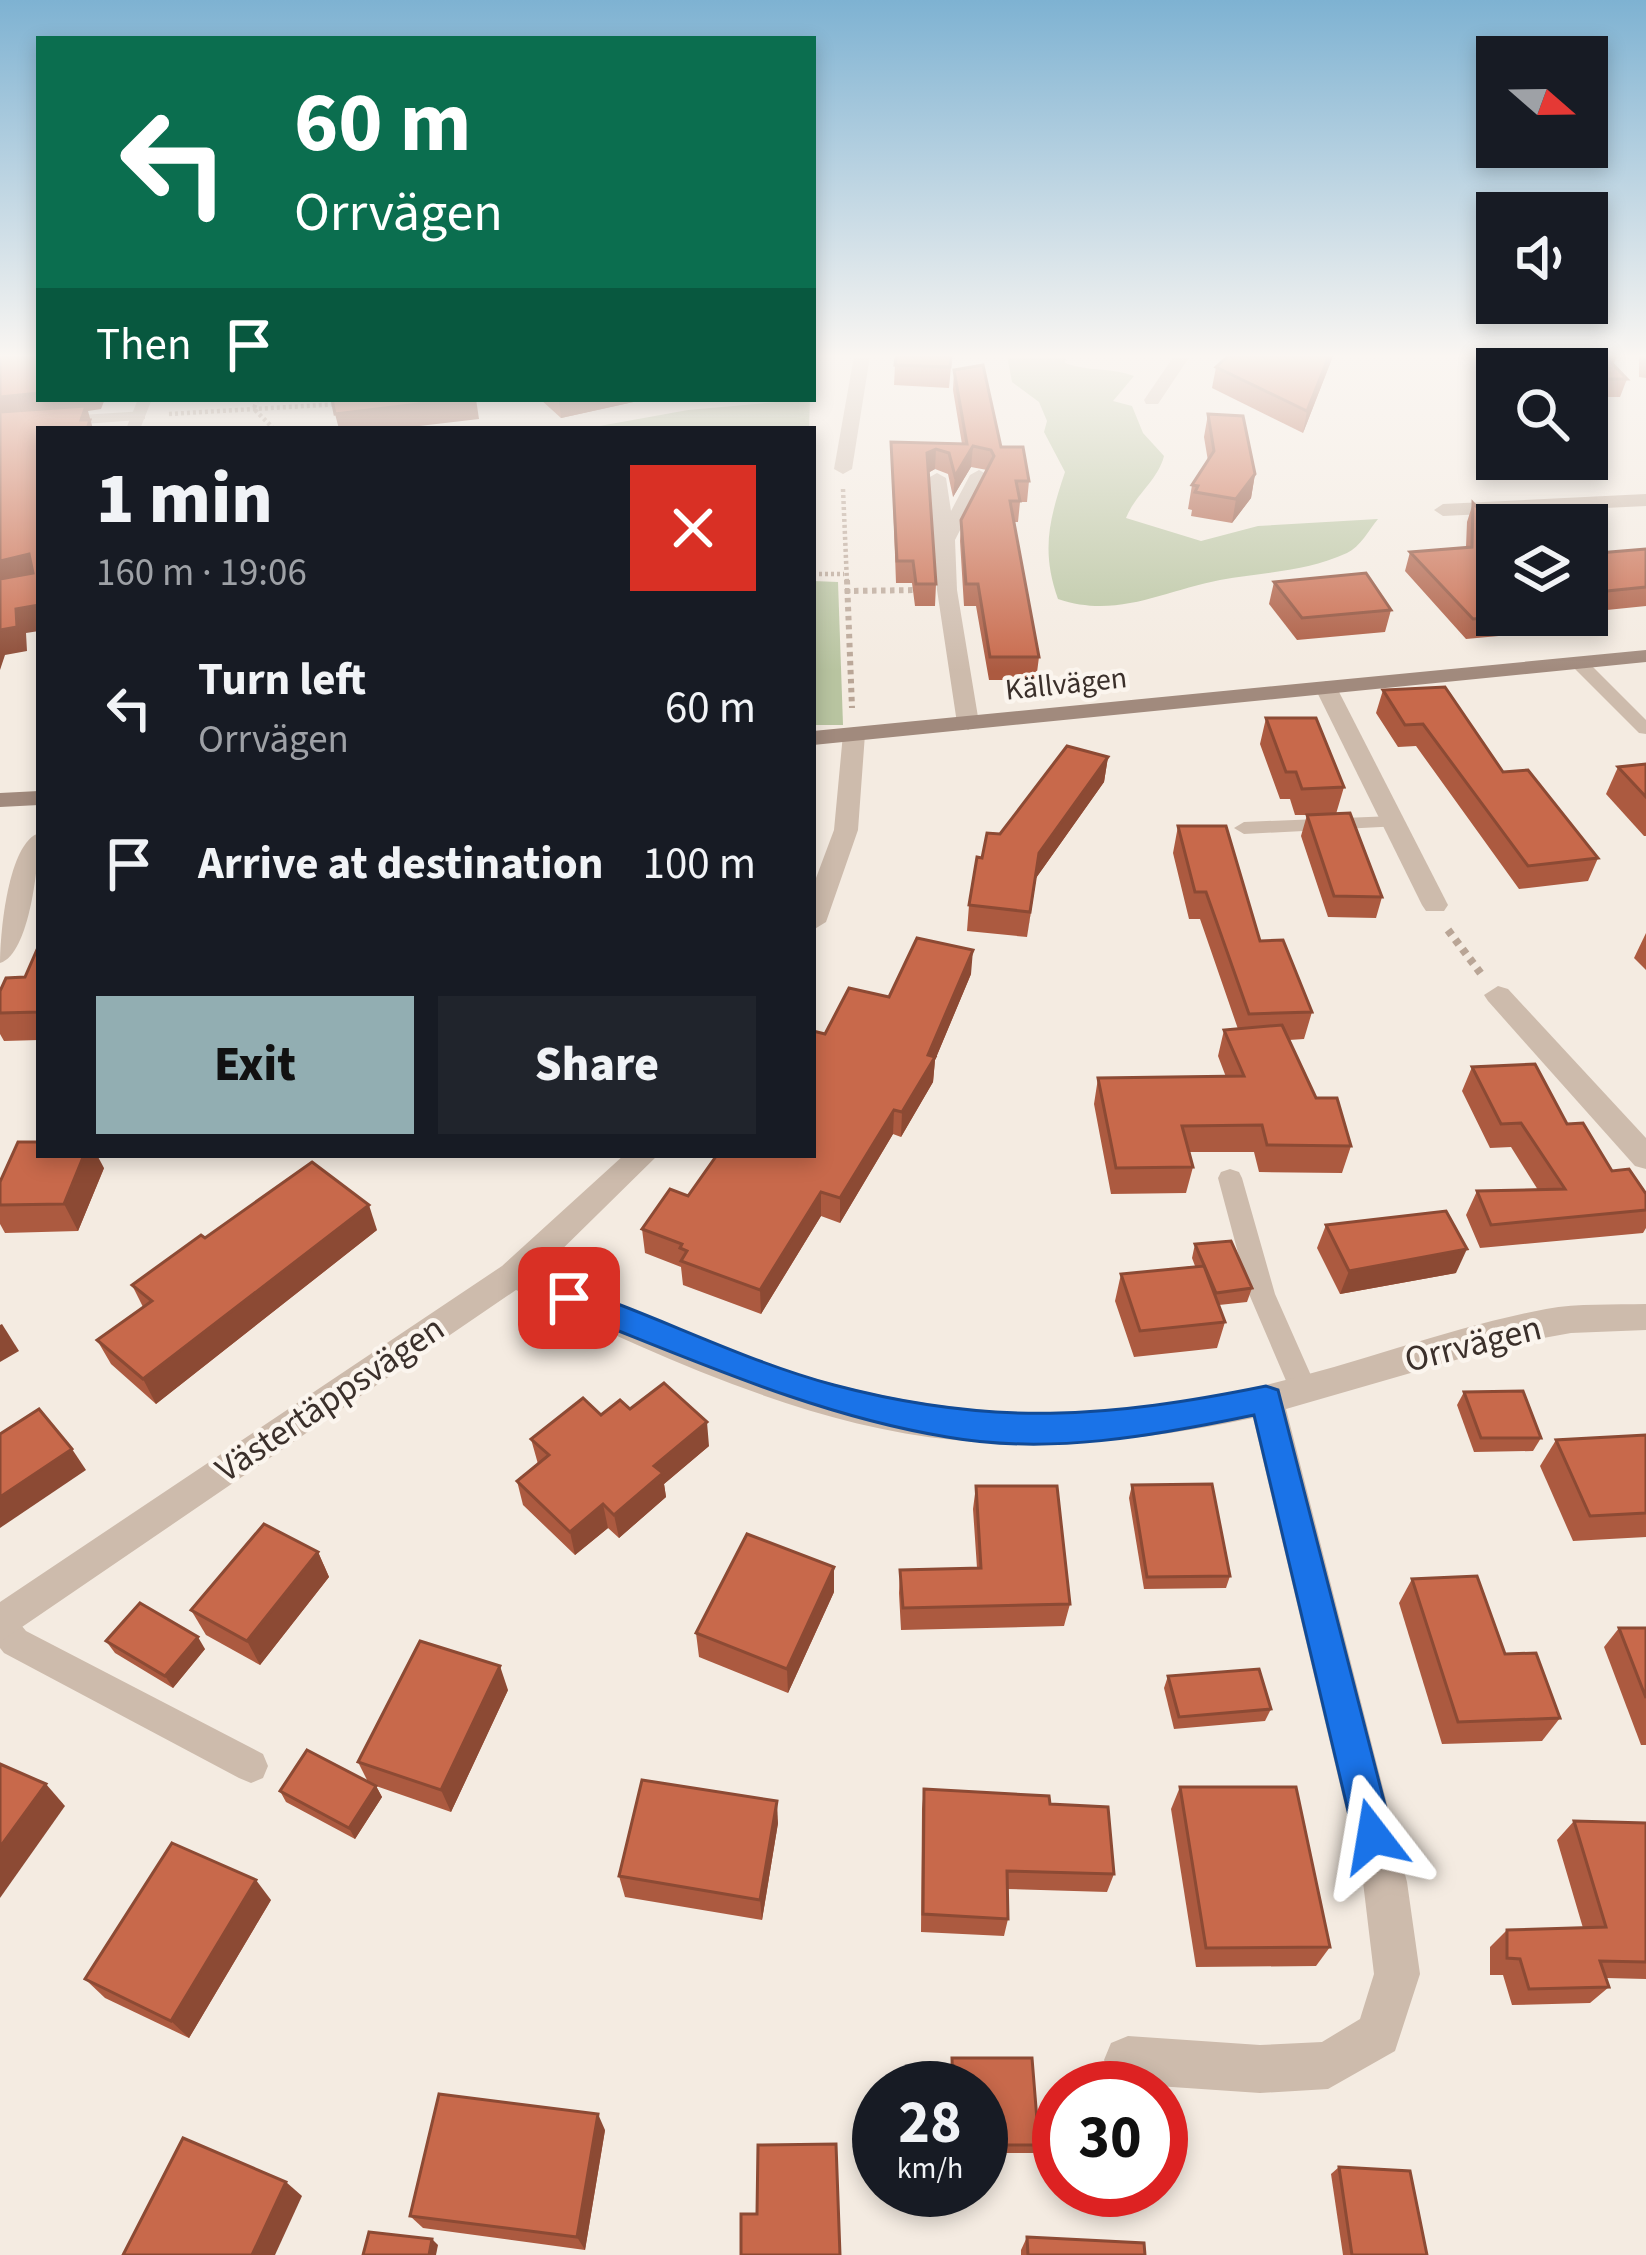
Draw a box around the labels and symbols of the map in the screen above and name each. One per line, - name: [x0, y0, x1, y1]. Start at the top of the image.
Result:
- north arrow: [1476, 36, 1608, 168]
- street label: Källvägen: [1003, 656, 1129, 712]
- pin: [518, 1247, 620, 1349]
- street label: Orrvägen: [1399, 1302, 1547, 1386]
- street label: Västertäppsvägen: [205, 1303, 455, 1495]
- position arrow: [1310, 1773, 1436, 1899]
- speed limit sign: 30: [1032, 2061, 1188, 2217]

